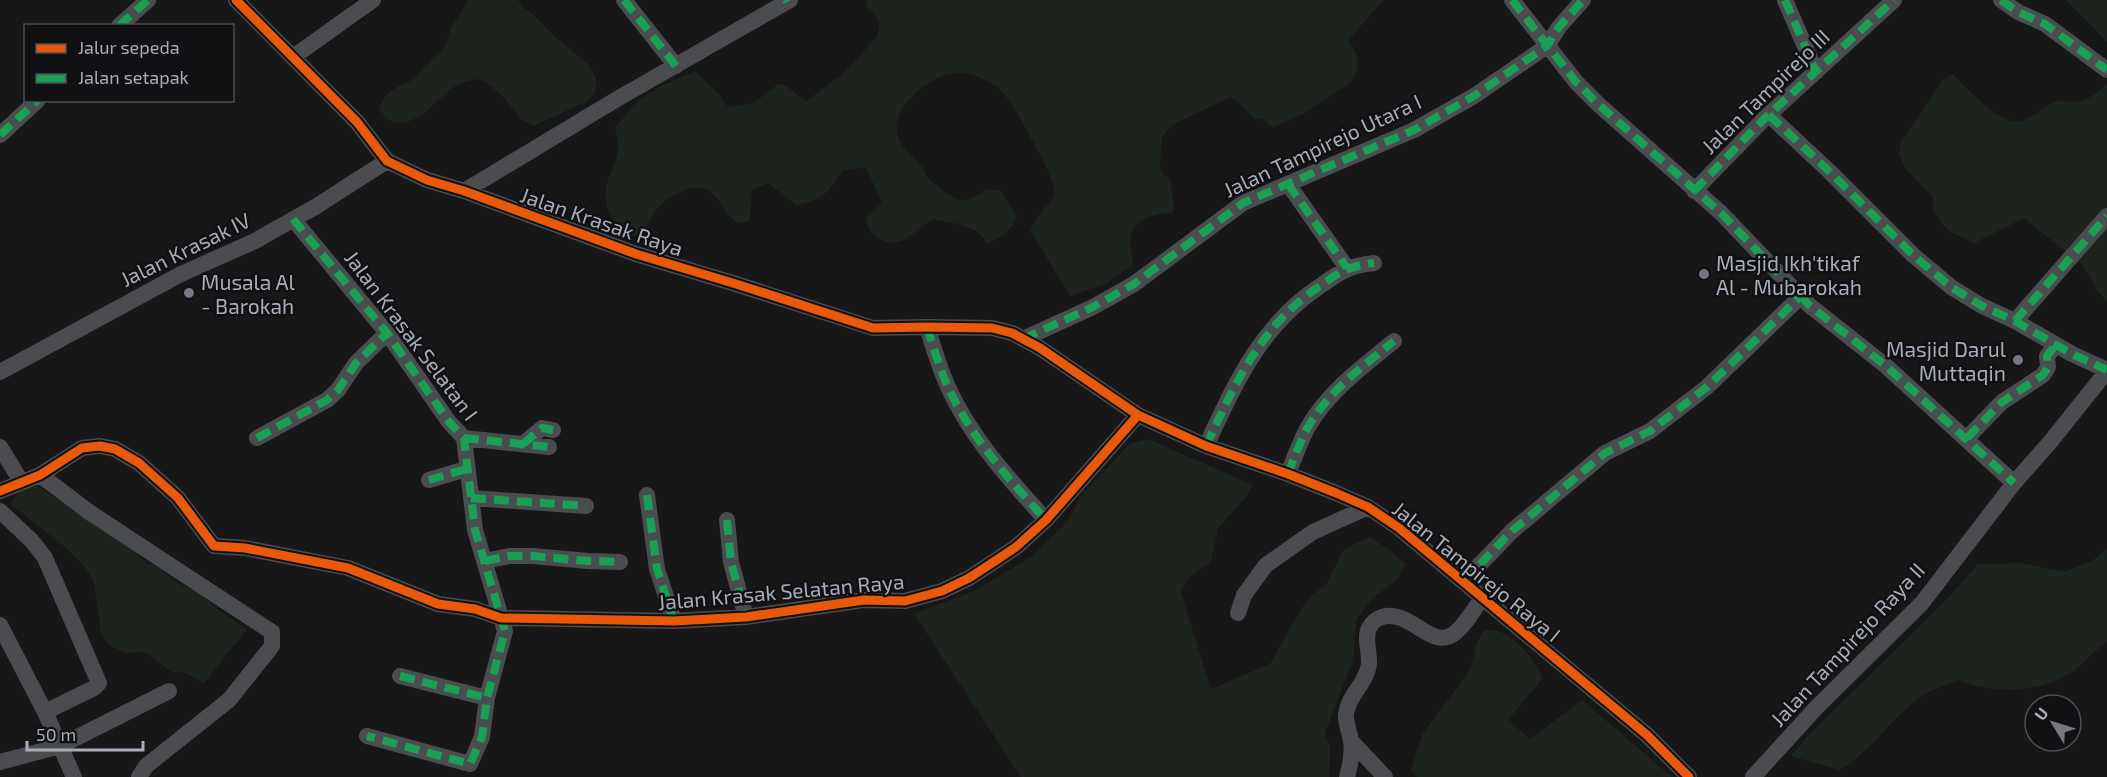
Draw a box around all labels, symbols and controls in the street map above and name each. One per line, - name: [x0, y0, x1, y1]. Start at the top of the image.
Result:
- legend: [24, 24, 234, 102]
- street label: Jalan Tampirejo III: [1696, 24, 1835, 159]
- text: Jalur sepeda: [78, 36, 180, 58]
- text: Jalan setapak: [78, 66, 189, 88]
- street label: Jalan Tampirejo Utara I: [1219, 88, 1425, 203]
- street label: Jalan Krasak Raya: [518, 181, 686, 261]
- street label: Jalan Krasak IV: [116, 207, 254, 291]
- street label: Jalan Krasak Selatan I: [340, 245, 484, 425]
- place label: Masjid Ikh'tikaf Al - Mubarokah: [1716, 250, 1862, 299]
- marker: Masjid Ikh'tikaf Al - Mubarokah: [1697, 267, 1711, 281]
- place label: Musala Al - Barokah: [201, 269, 296, 318]
- marker: Musala Al - Barokah: [182, 286, 196, 300]
- place label: Masjid Darul Muttaqin: [1886, 336, 2007, 385]
- marker: Masjid Darul Muttaqin: [2011, 353, 2025, 367]
- street label: Jalan Tampirejo Raya I: [1387, 496, 1566, 647]
- street label: Jalan Tampirejo Raya II: [1765, 557, 1930, 732]
- street label: Jalan Krasak Selatan Raya: [657, 568, 905, 614]
- north arrow: [2023, 693, 2083, 753]
- text: U: [2030, 703, 2052, 724]
- scale bar: [27, 714, 142, 752]
- text: 50 m: [36, 723, 76, 745]

